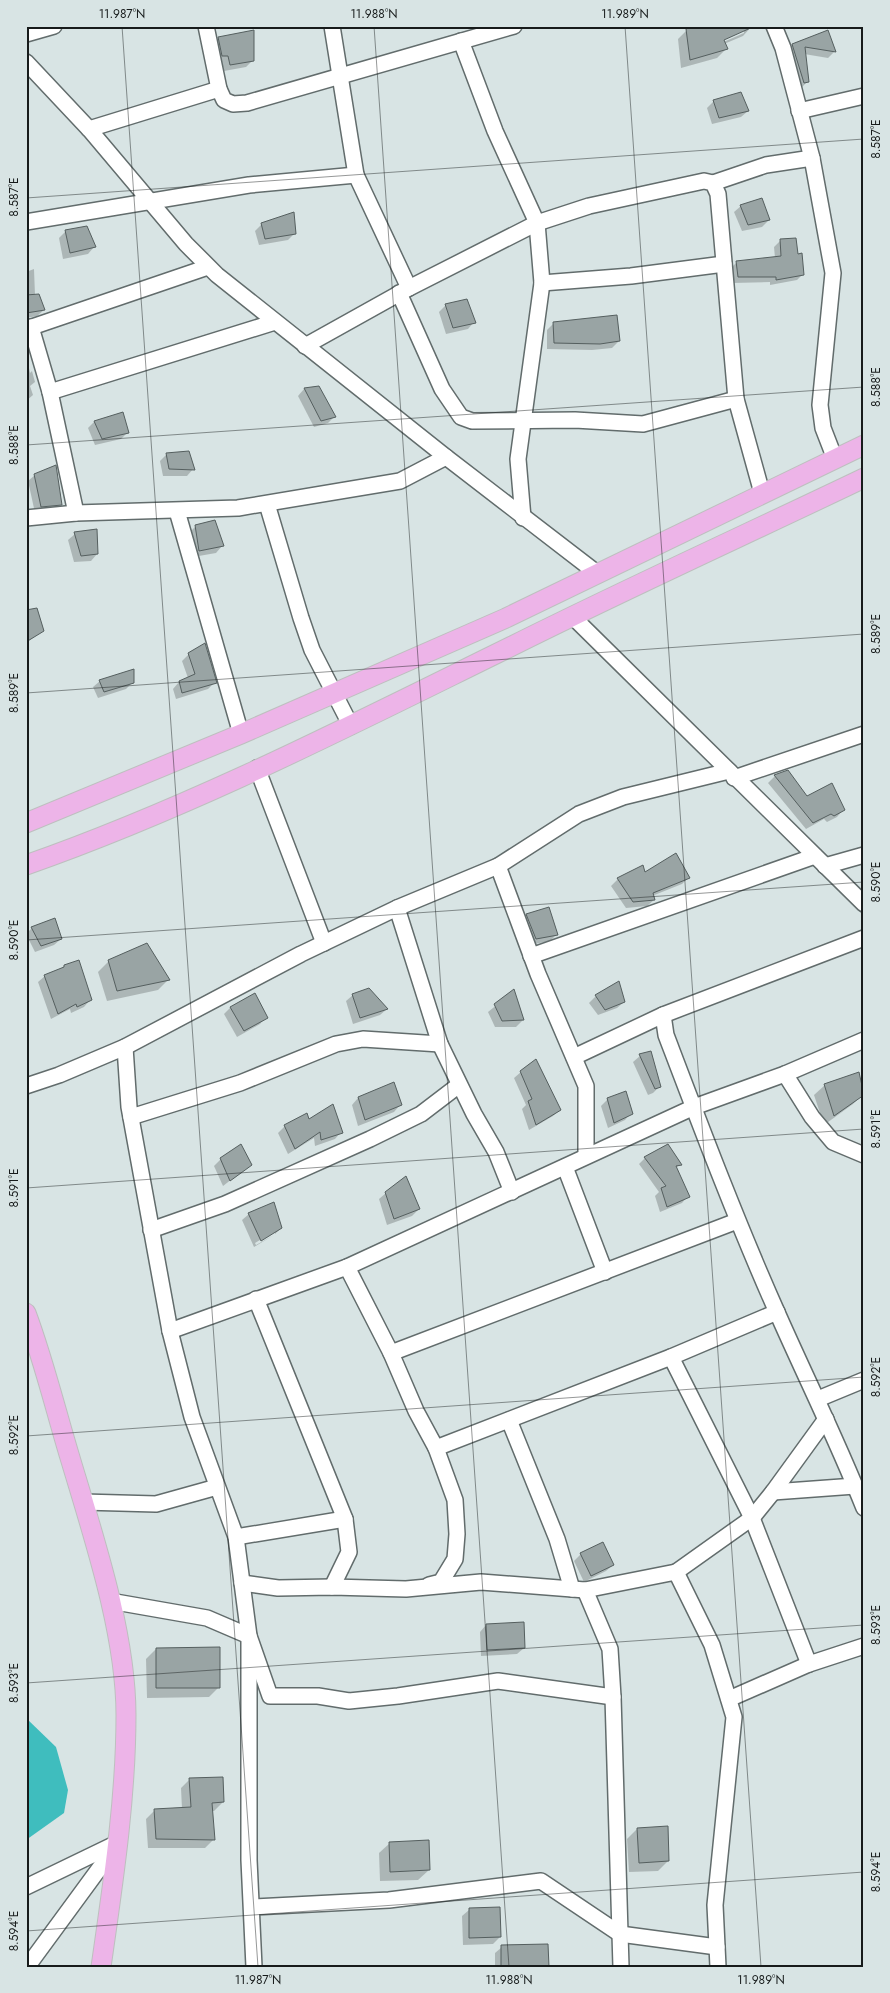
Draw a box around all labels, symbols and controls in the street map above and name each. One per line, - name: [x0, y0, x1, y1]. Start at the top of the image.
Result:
- text: 11.987°N: [99, 5, 145, 23]
- text: 11.988°N: [350, 5, 398, 23]
- text: 11.989°N: [601, 5, 649, 23]
- text: 8.587°E: [867, 119, 885, 159]
- text: 8.587°E: [5, 177, 23, 217]
- text: 8.588°E: [867, 367, 885, 407]
- text: 8.588°E: [5, 425, 23, 465]
- text: 8.589°E: [867, 614, 885, 654]
- text: 8.589°E: [5, 673, 23, 713]
- text: 8.590°E: [867, 862, 885, 902]
- text: 8.590°E: [5, 920, 23, 960]
- text: 8.591°E: [867, 1110, 885, 1149]
- text: 8.591°E: [5, 1169, 23, 1208]
- text: 8.592°E: [867, 1357, 885, 1397]
- text: 8.592°E: [5, 1415, 23, 1455]
- text: 8.593°E: [867, 1605, 885, 1645]
- text: 8.593°E: [5, 1663, 23, 1703]
- text: 8.594°E: [867, 1852, 885, 1892]
- text: 8.594°E: [5, 1911, 23, 1951]
- text: 11.987°N: [235, 1971, 281, 1989]
- text: 11.988°N: [485, 1971, 533, 1989]
- text: 11.989°N: [737, 1971, 785, 1989]

